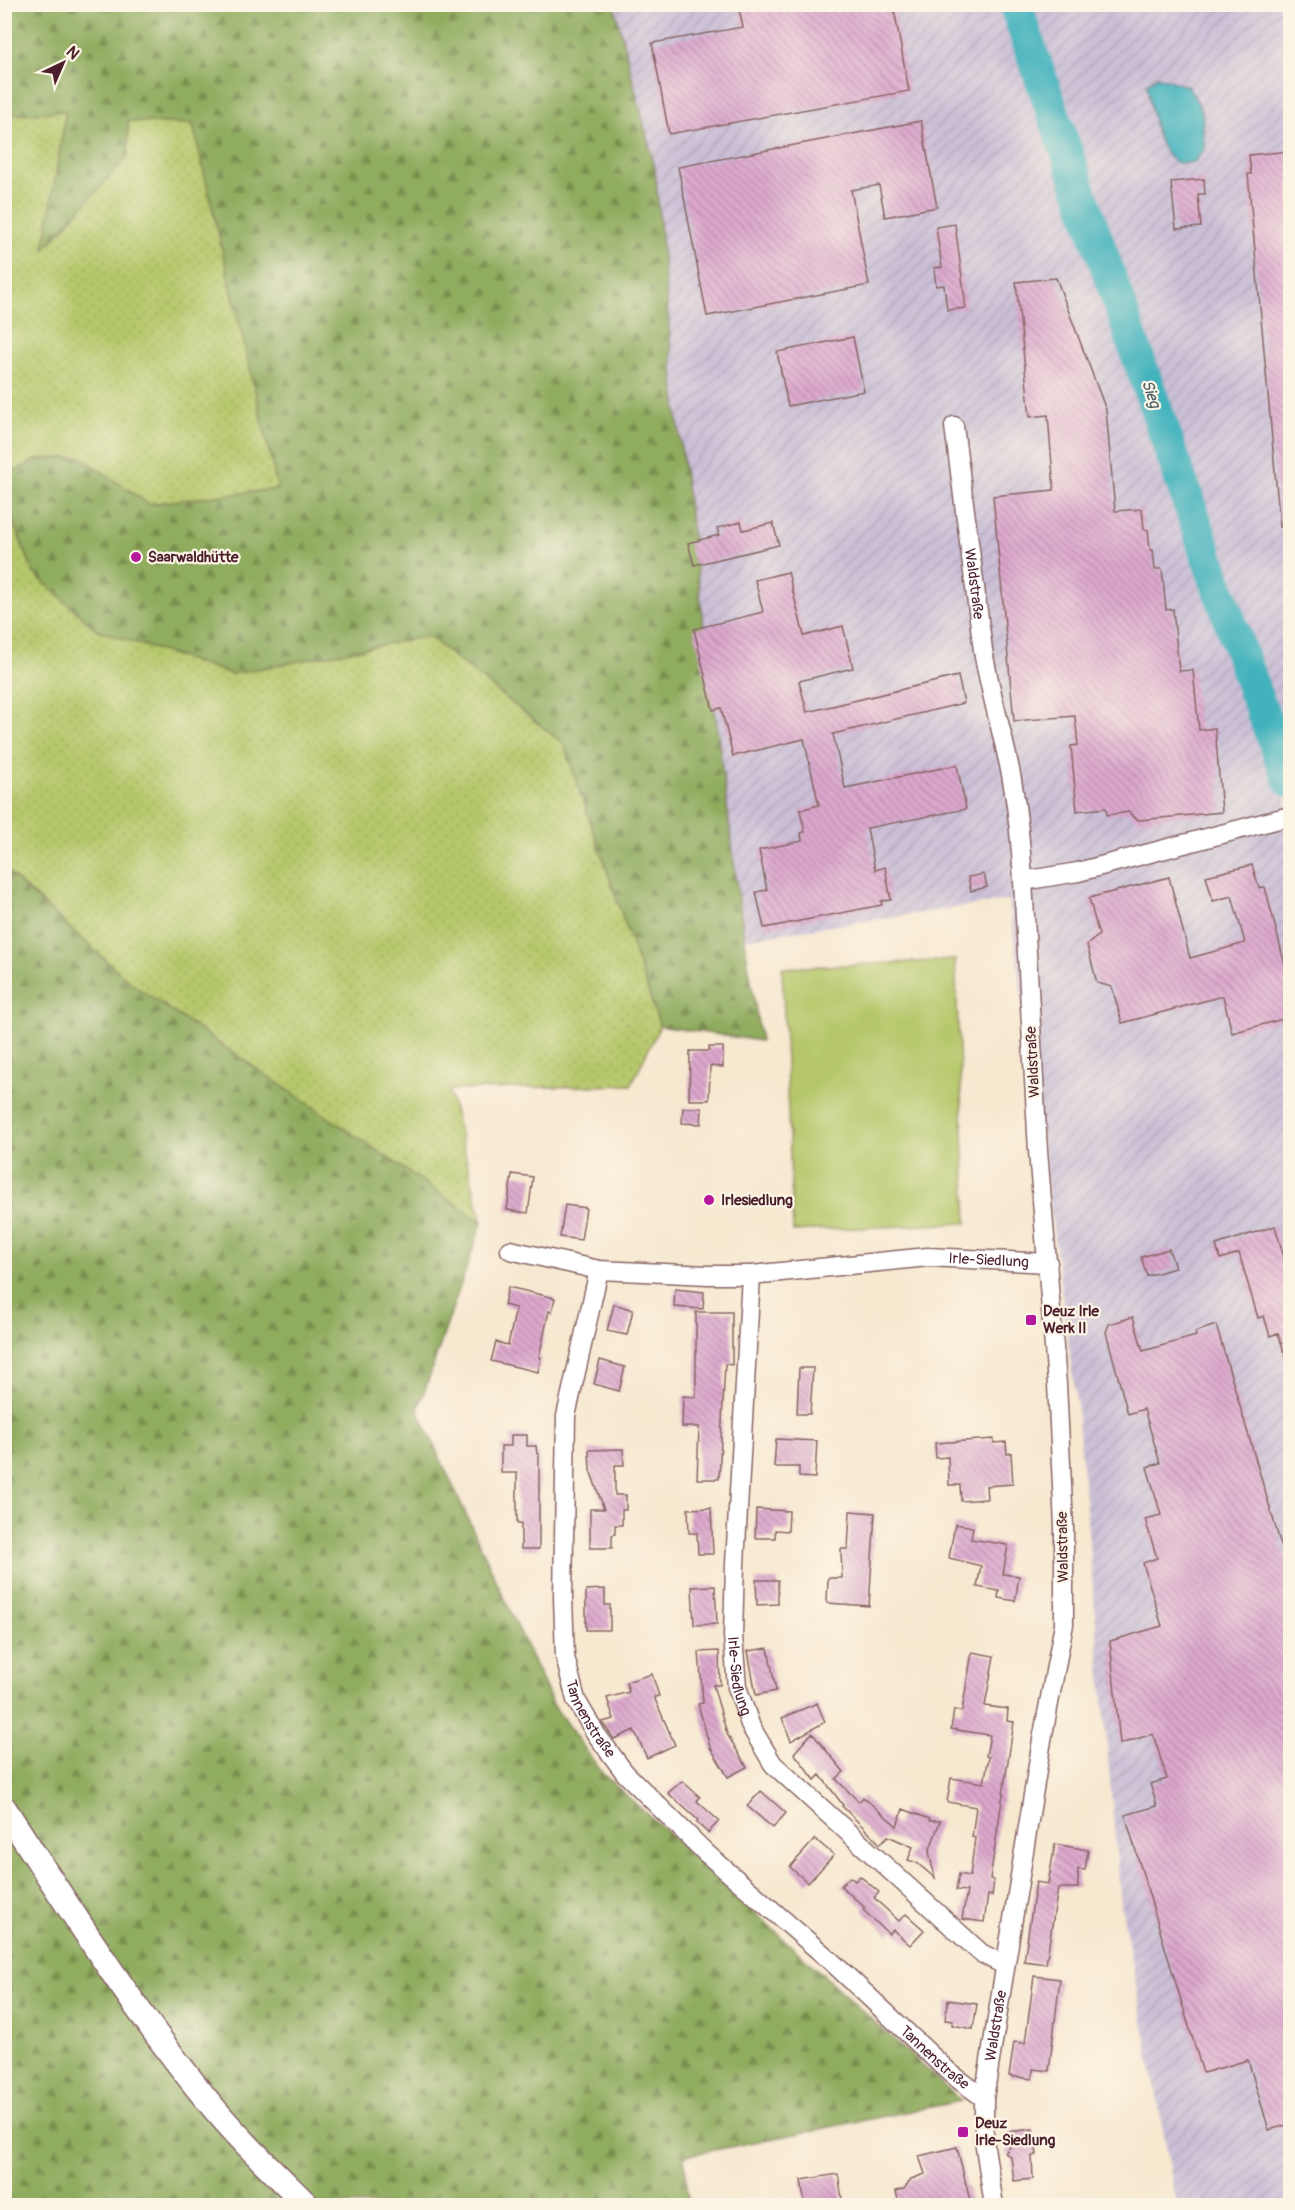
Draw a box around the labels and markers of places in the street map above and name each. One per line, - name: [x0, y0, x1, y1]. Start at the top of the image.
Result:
- place label: Saarwaldhütte: [148, 548, 239, 567]
- marker: Saarwaldhütte: [129, 550, 143, 564]
- place label: Irlesiedlung: [721, 1191, 793, 1210]
- marker: Irlesiedlung: [702, 1193, 716, 1207]
- place label: Deuz Irle Werk II: [1043, 1302, 1100, 1338]
- marker: Deuz Irle Werk II: [1024, 1313, 1038, 1327]
- place label: Deuz Irle-Siedlung: [975, 2114, 1056, 2150]
- marker: Deuz Irle-Siedlung: [956, 2125, 970, 2139]

